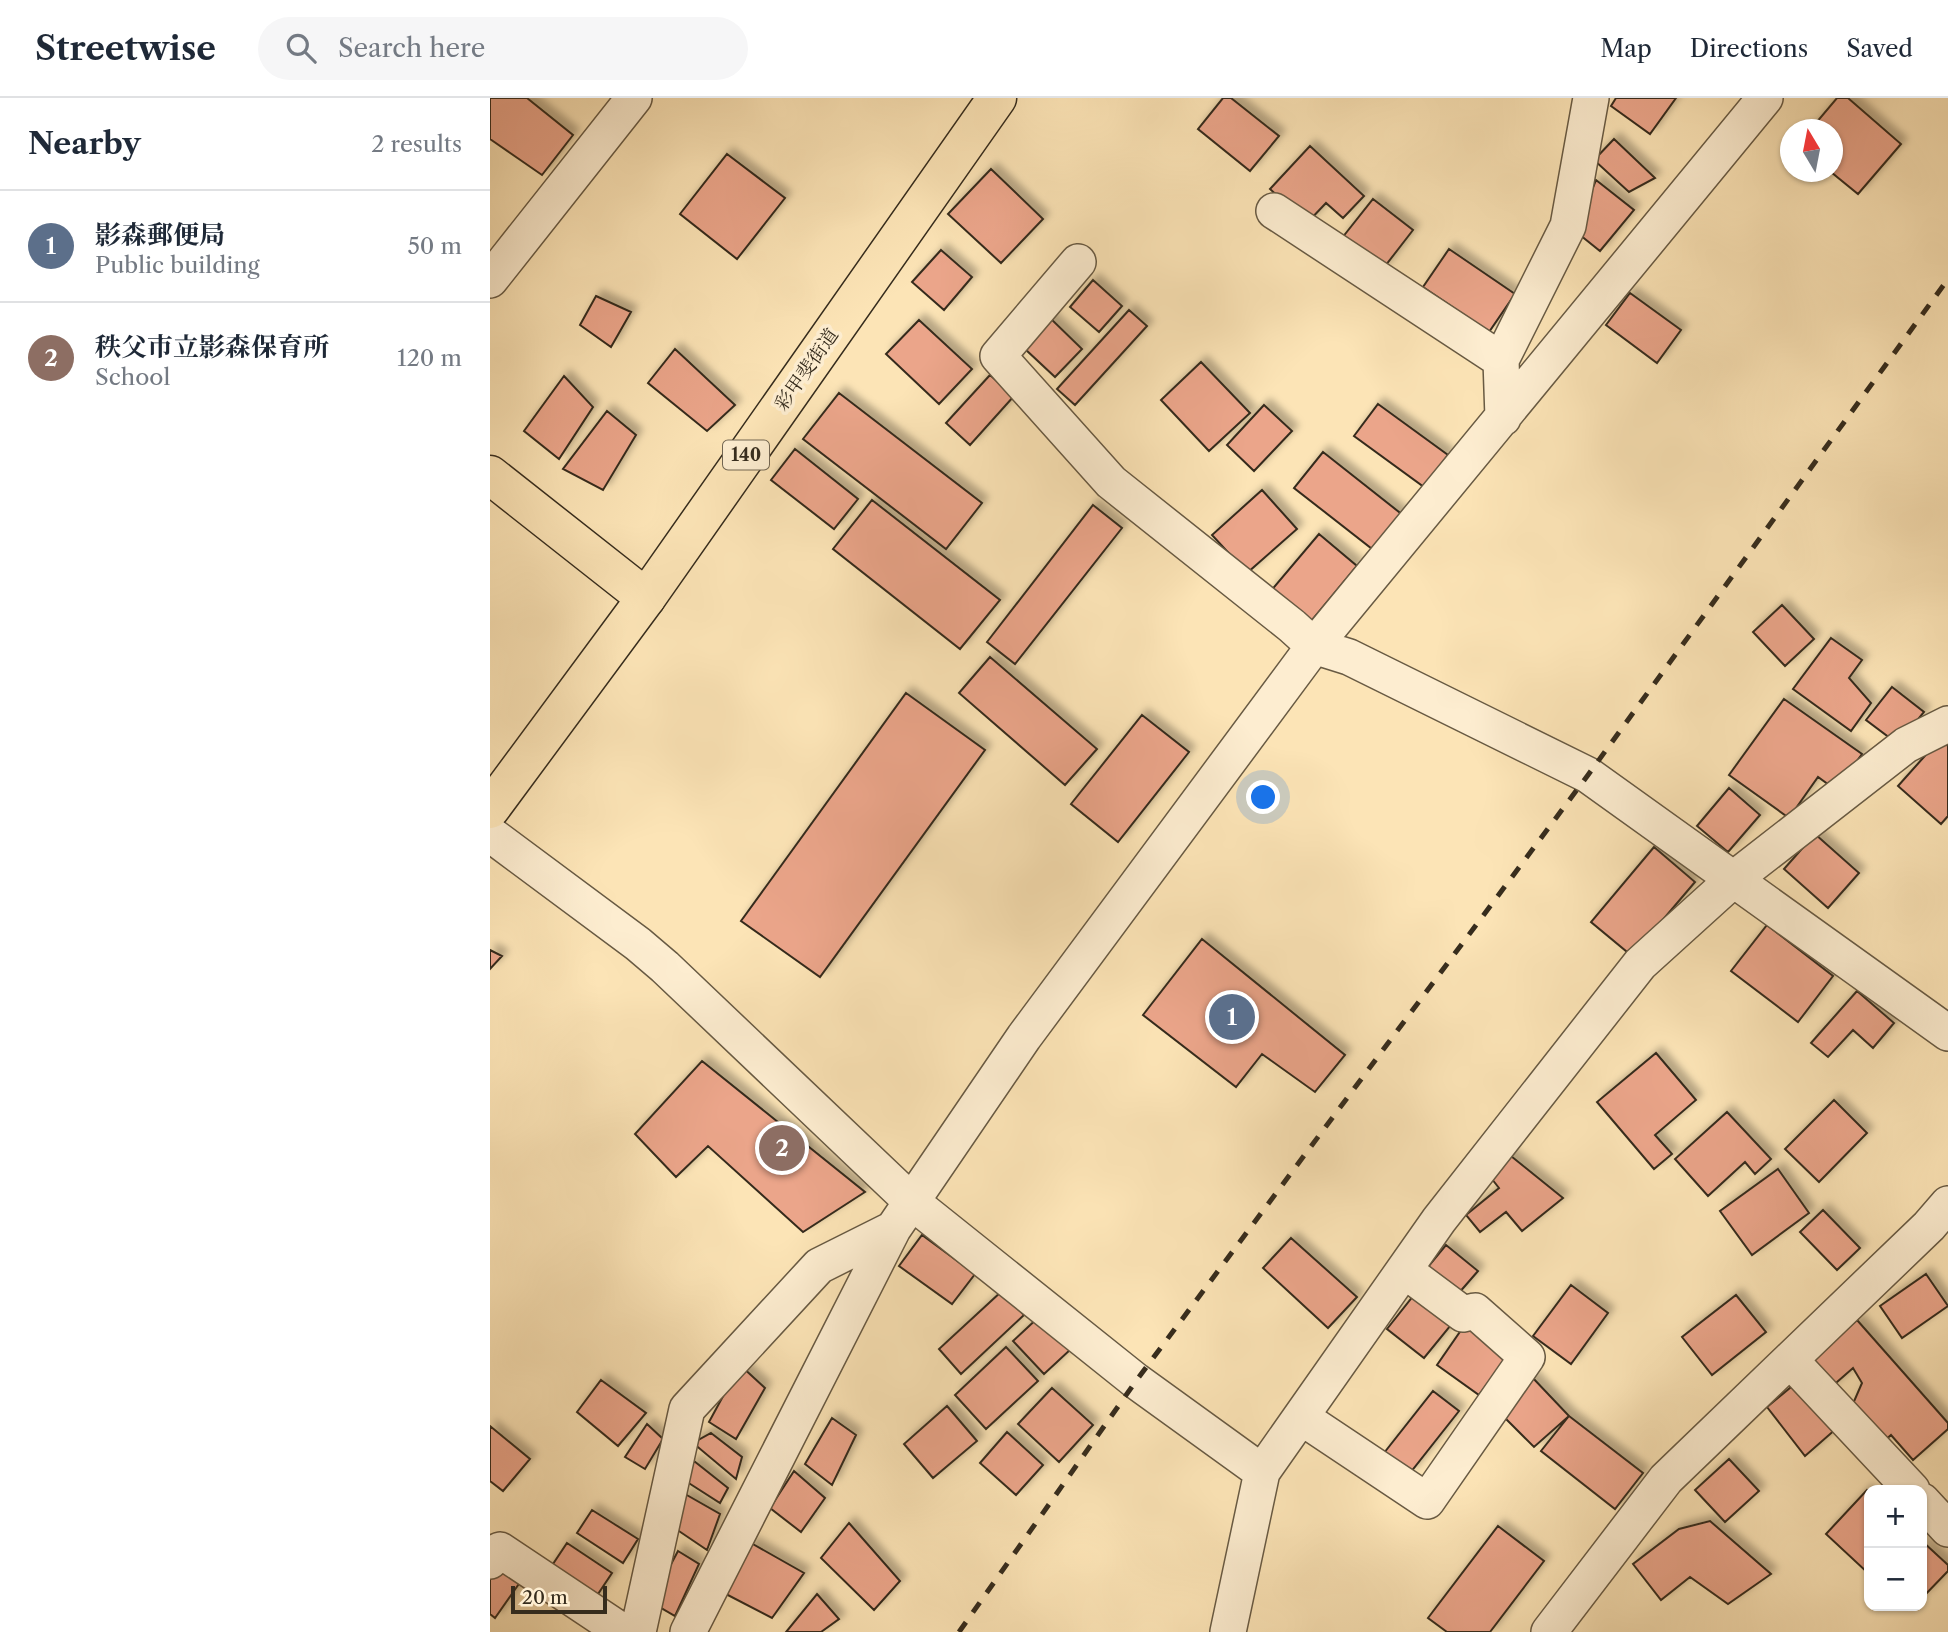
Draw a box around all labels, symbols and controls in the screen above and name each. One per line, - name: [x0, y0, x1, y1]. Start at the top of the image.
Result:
- search box: [258, 17, 748, 80]
- text: Streetwise: [35, 28, 216, 69]
- icon: search: [282, 29, 320, 67]
- text: Search here: [338, 32, 485, 64]
- text: Map: [1600, 34, 1652, 63]
- text: Directions: [1690, 34, 1808, 63]
- text: Saved: [1846, 34, 1913, 63]
- north arrow: [1780, 119, 1843, 182]
- text: Nearby: [28, 125, 141, 162]
- text: 2 results: [371, 130, 462, 158]
- text: 影森郵便局: [95, 219, 225, 251]
- text: 1: [46, 232, 56, 260]
- text: 50 m: [407, 232, 462, 260]
- text: Public building: [95, 251, 260, 279]
- street label: 彩甲斐街道: [770, 324, 843, 415]
- text: 秩父市立影森保育所: [95, 331, 329, 363]
- text: 2: [44, 344, 58, 372]
- text: 120 m: [397, 344, 462, 372]
- text: School: [95, 363, 170, 391]
- road number: 140: [723, 440, 769, 470]
- your location: [1246, 780, 1280, 814]
- pin: 1: [1209, 991, 1255, 1043]
- pin: 2: [759, 1122, 805, 1174]
- map controls: [1864, 1485, 1927, 1611]
- button: +: [1864, 1485, 1927, 1548]
- button: −: [1864, 1548, 1927, 1611]
- scale bar: [511, 1583, 607, 1615]
- text: 20 m: [522, 1586, 568, 1609]

